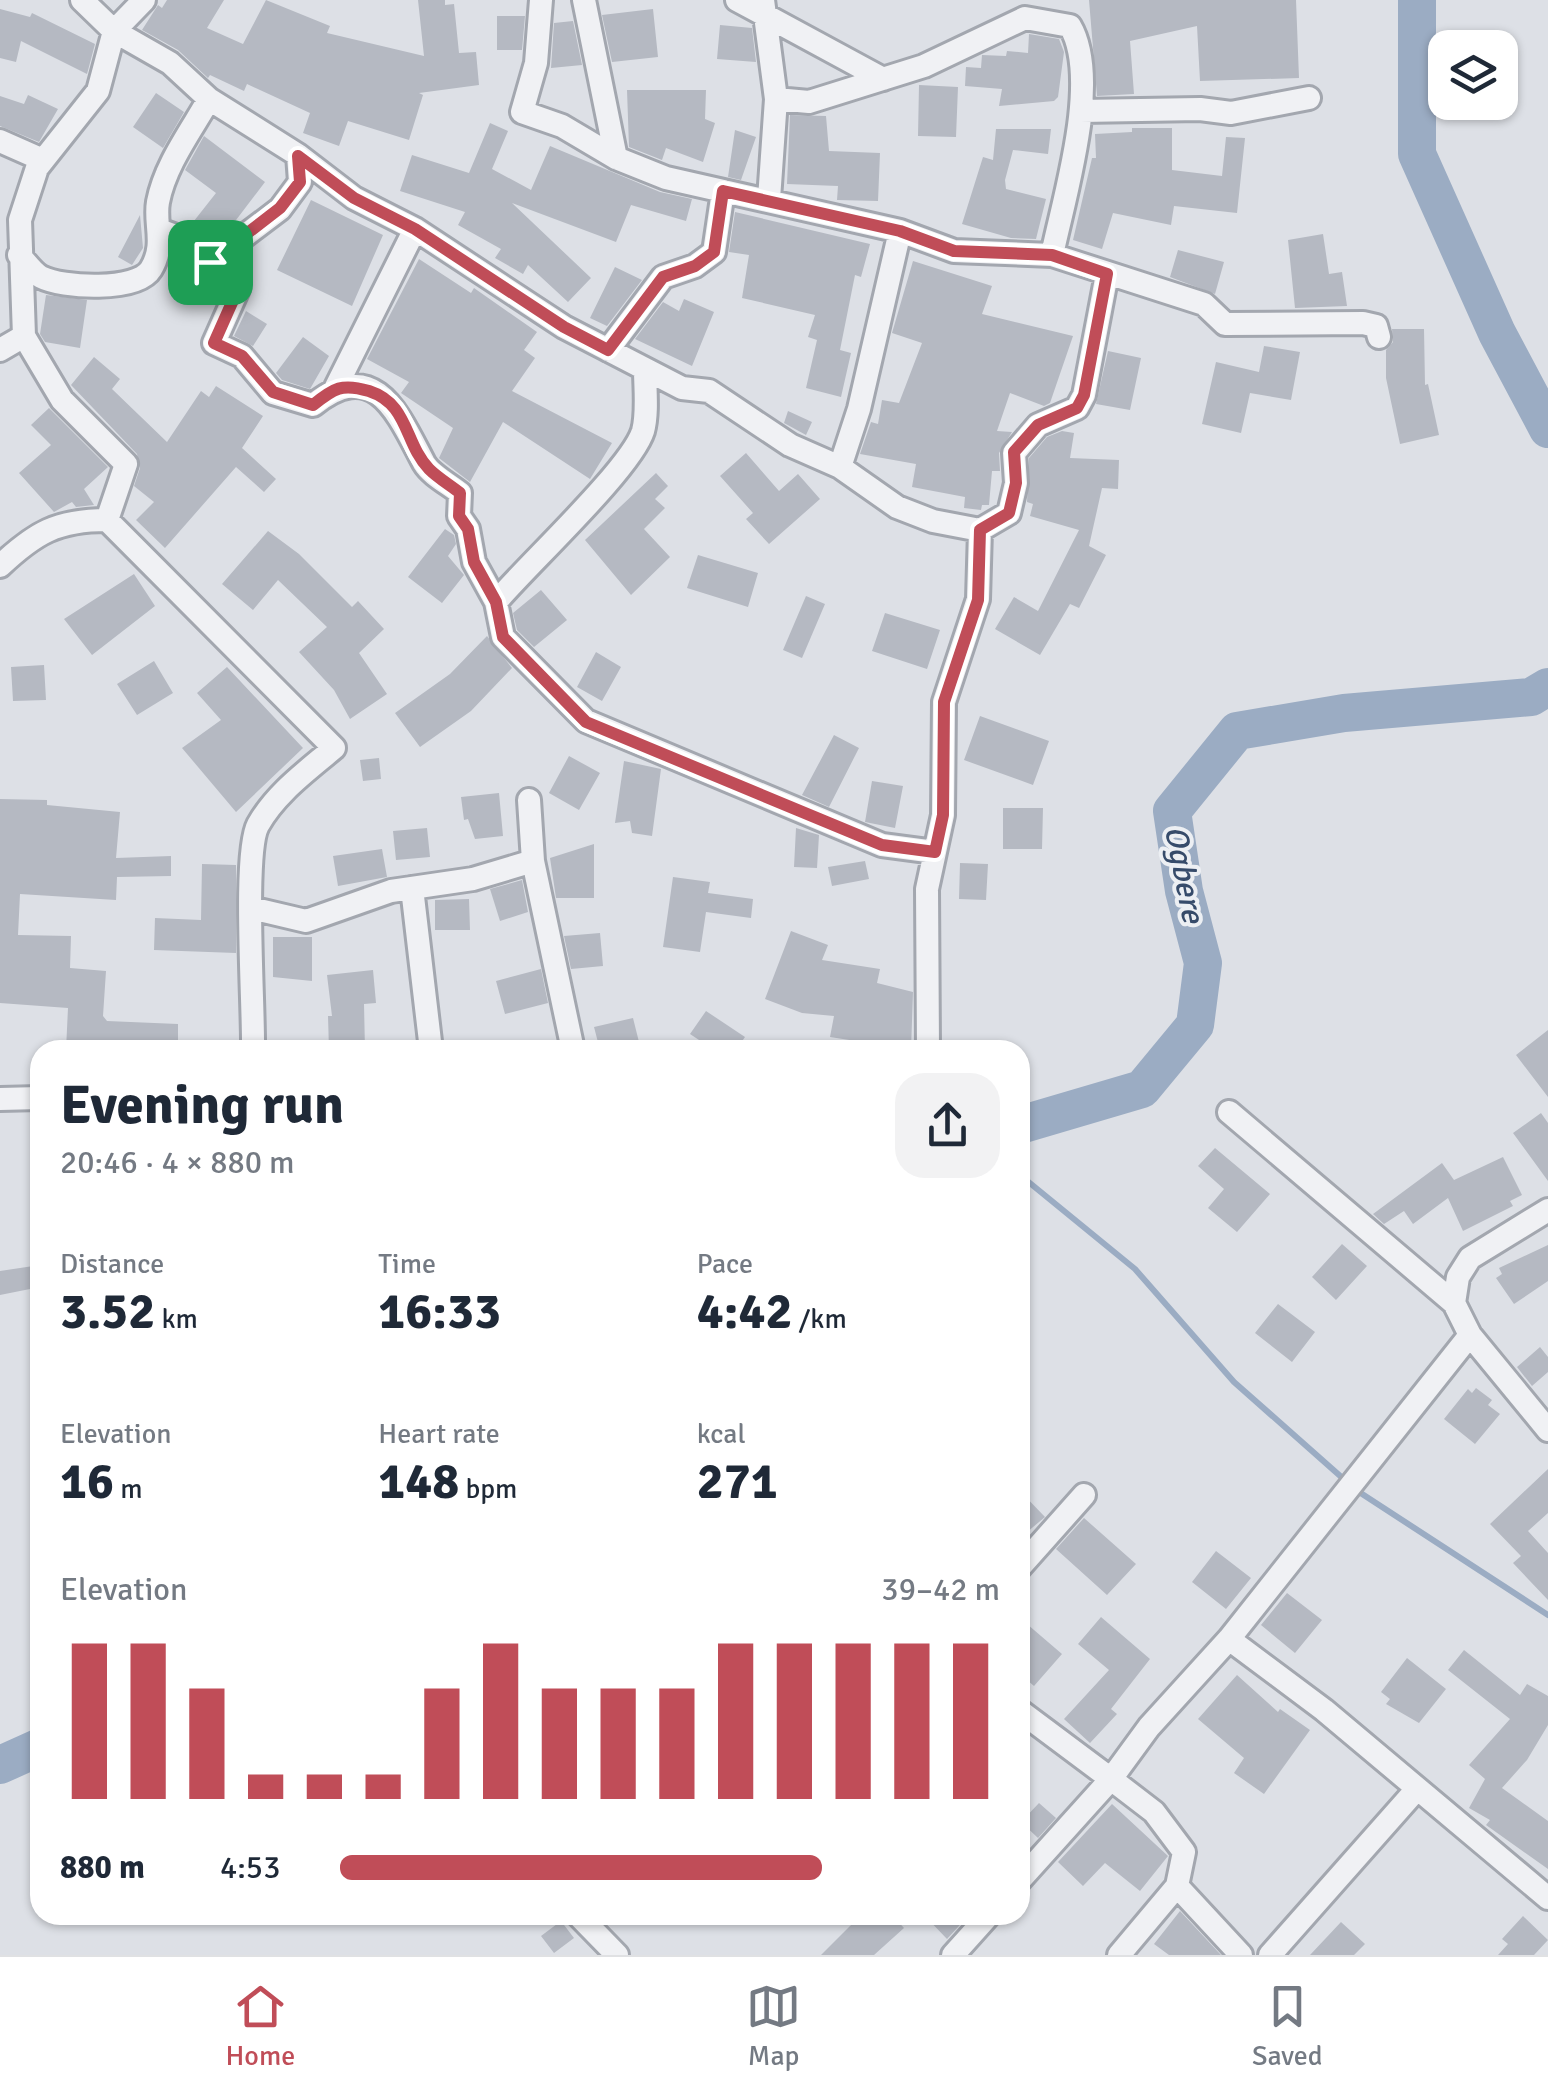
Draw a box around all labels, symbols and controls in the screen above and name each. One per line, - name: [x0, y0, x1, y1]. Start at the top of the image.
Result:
- map controls: [1428, 30, 1518, 120]
- button: layers: [1428, 30, 1518, 120]
- pin: [168, 220, 253, 305]
- icon: arrive: [183, 235, 238, 290]
- water label: Ogbere: [1156, 822, 1213, 928]
- text: Evening run: [60, 1071, 344, 1139]
- button: share: [895, 1073, 1000, 1178]
- text: 20:46 · 4 × 880 m: [60, 1143, 295, 1182]
- text: Distance: [60, 1247, 164, 1281]
- text: Time: [378, 1247, 436, 1281]
- text: Pace: [697, 1247, 753, 1281]
- text: 3.52: [60, 1281, 155, 1343]
- text: 16:33: [378, 1281, 501, 1343]
- text: 4:42: [697, 1281, 792, 1343]
- text: km: [155, 1302, 198, 1336]
- text: /km: [792, 1302, 847, 1336]
- text: Elevation: [60, 1417, 172, 1451]
- text: Heart rate: [378, 1417, 500, 1451]
- text: kcal: [697, 1417, 746, 1451]
- text: 16: [60, 1451, 114, 1513]
- text: 148: [378, 1451, 459, 1513]
- text: 271: [697, 1451, 778, 1513]
- text: m: [114, 1472, 143, 1506]
- text: bpm: [459, 1472, 517, 1506]
- text: Elevation: [60, 1570, 187, 1609]
- text: 39–42 m: [881, 1570, 1000, 1609]
- text: 880 m: [60, 1848, 145, 1887]
- text: 4:53: [220, 1848, 280, 1887]
- tab: Home: [225, 1979, 295, 2073]
- tab: Map: [746, 1979, 801, 2073]
- tab: Saved: [1252, 1979, 1323, 2073]

